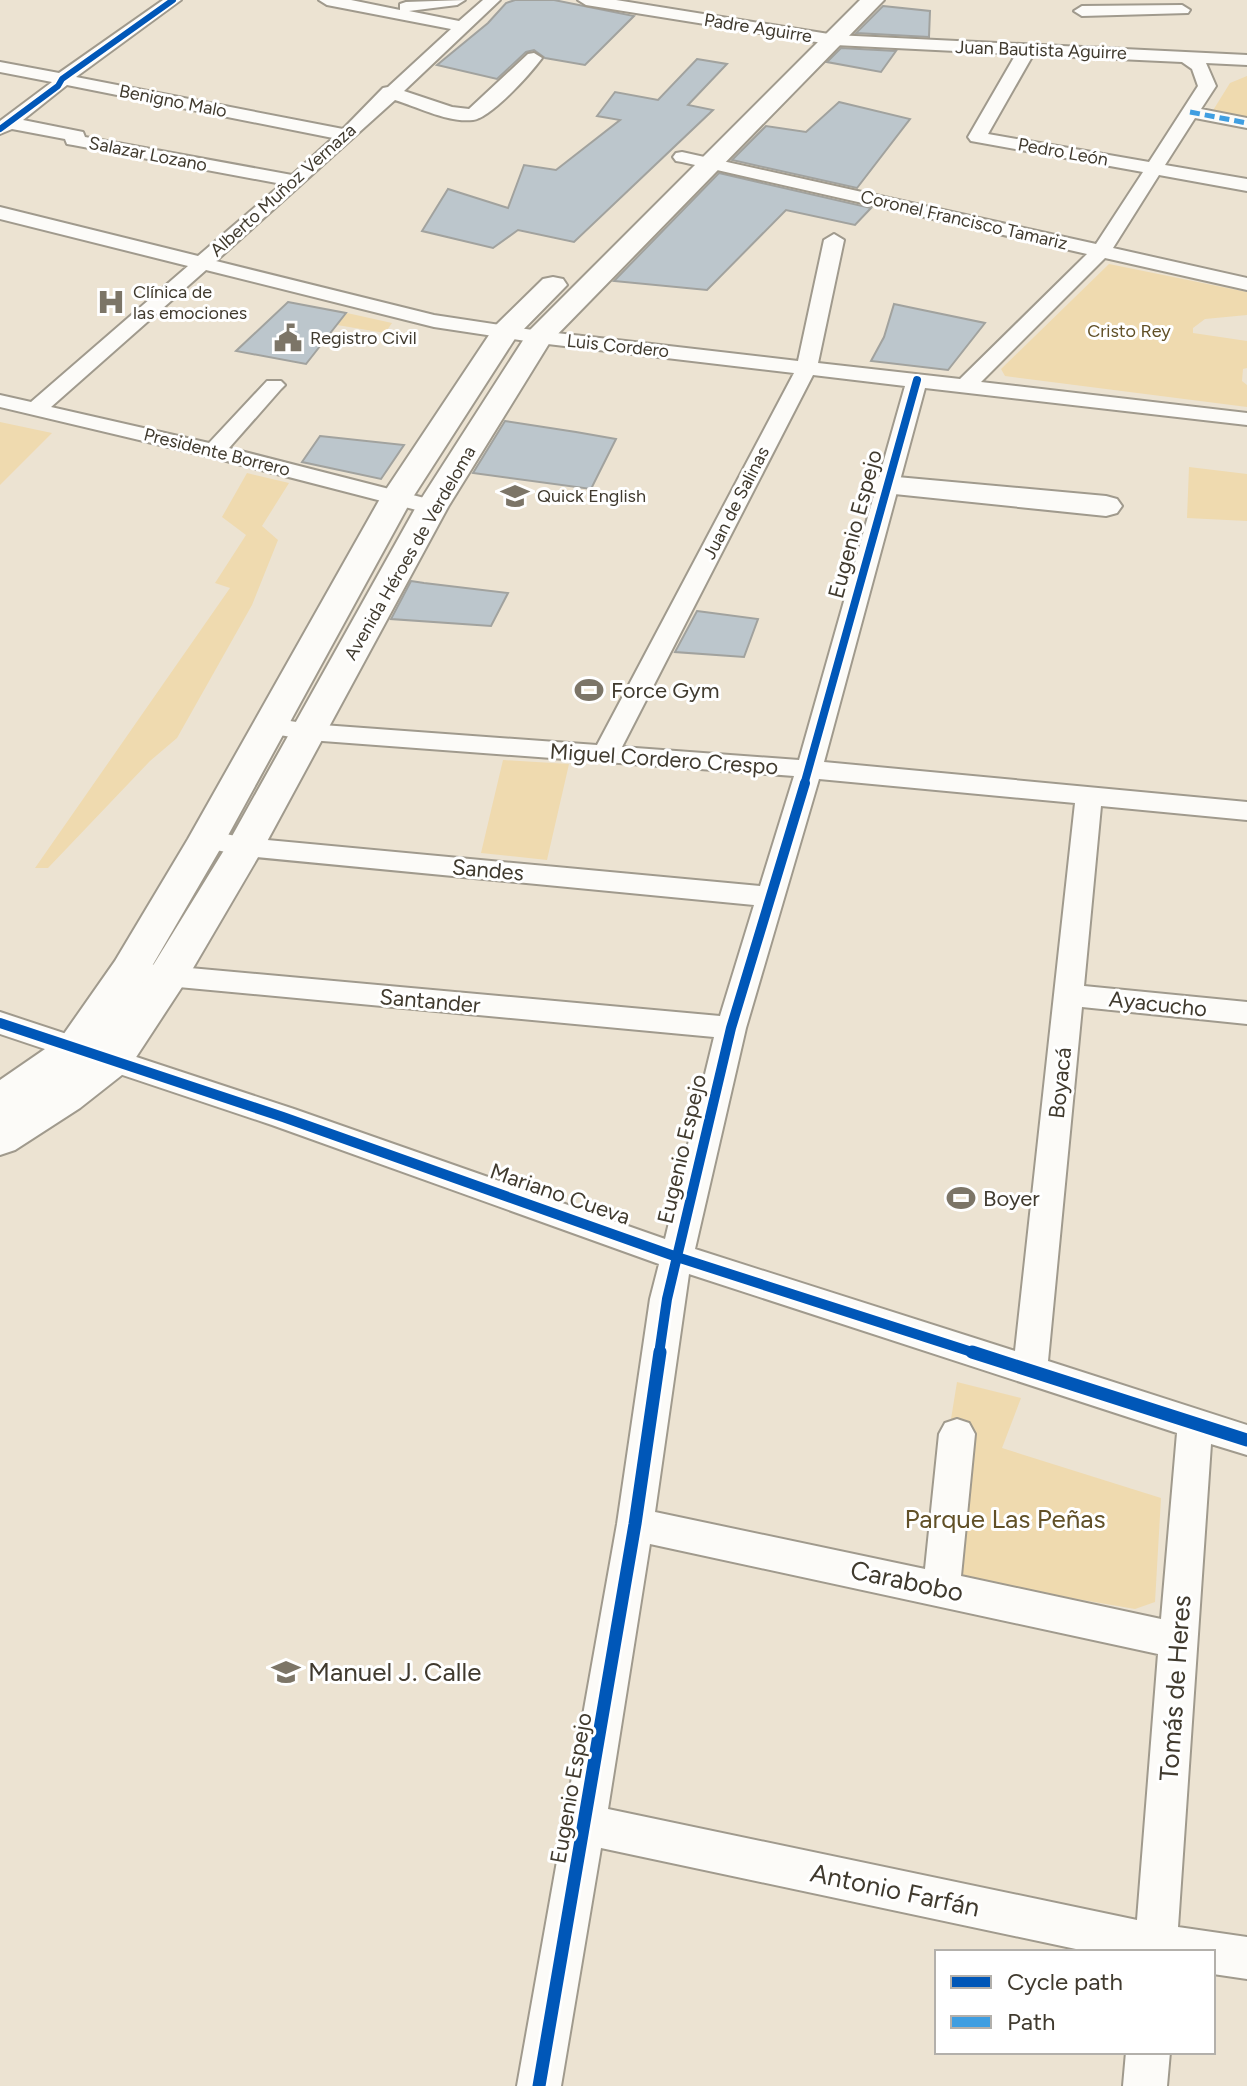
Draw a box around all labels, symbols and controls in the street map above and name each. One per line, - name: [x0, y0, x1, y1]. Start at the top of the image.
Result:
- street label: Padre Aguirre: [702, 9, 814, 47]
- street label: Juan Bautista Aguirre: [955, 36, 1127, 64]
- street label: Benigno Malo: [117, 80, 229, 122]
- street label: Alberto Muñoz Vernaza: [206, 119, 360, 261]
- street label: Salazar Lozano: [87, 132, 209, 176]
- street label: Pedro León: [1016, 133, 1110, 171]
- street label: Coronel Francisco Tamariz: [858, 185, 1070, 255]
- place label: Clínica de las emociones: [133, 281, 247, 324]
- hospital icon: Clínica de las emociones: [96, 287, 126, 317]
- park label: Cristo Rey: [1087, 320, 1171, 342]
- public building icon: Registro Civil: [273, 323, 303, 353]
- place label: Registro Civil: [310, 327, 417, 349]
- street label: Luis Cordero: [566, 330, 670, 362]
- street label: Presidente Borrero: [141, 423, 293, 481]
- street label: Avenida Héroes de Verdeloma: [340, 442, 480, 664]
- street label: Juan de Salinas: [698, 443, 774, 563]
- street label: Eugenio Espejo: [822, 447, 888, 601]
- school or university icon: Quick English: [500, 481, 530, 511]
- place label: Quick English: [537, 485, 646, 507]
- sports icon: Force Gym: [574, 675, 604, 705]
- place label: Force Gym: [611, 677, 719, 704]
- street label: Miguel Cordero Crespo: [549, 738, 779, 780]
- street label: Sandes: [451, 853, 525, 887]
- street label: Santander: [378, 983, 482, 1019]
- street label: Ayacucho: [1108, 985, 1208, 1023]
- street label: Boyacá: [1043, 1046, 1077, 1120]
- street label: Eugenio Espejo: [652, 1072, 712, 1226]
- street label: Mariano Cueva: [486, 1157, 634, 1231]
- sports icon: Boyer: [946, 1183, 976, 1213]
- place label: Boyer: [983, 1185, 1040, 1212]
- park label: Parque Las Peñas: [904, 1503, 1106, 1535]
- street label: Carabobo: [848, 1553, 966, 1609]
- street label: Tomás de Heres: [1153, 1594, 1197, 1782]
- place label: Manuel J. Calle: [308, 1656, 481, 1688]
- school or university icon: Manuel J. Calle: [271, 1657, 301, 1687]
- street label: Eugenio Espejo: [544, 1710, 598, 1866]
- street label: Antonio Farfán: [807, 1856, 983, 1924]
- legend: [935, 1950, 1215, 2054]
- text: Cycle path: [1007, 1967, 1123, 1996]
- text: Path: [1007, 2007, 1055, 2036]

